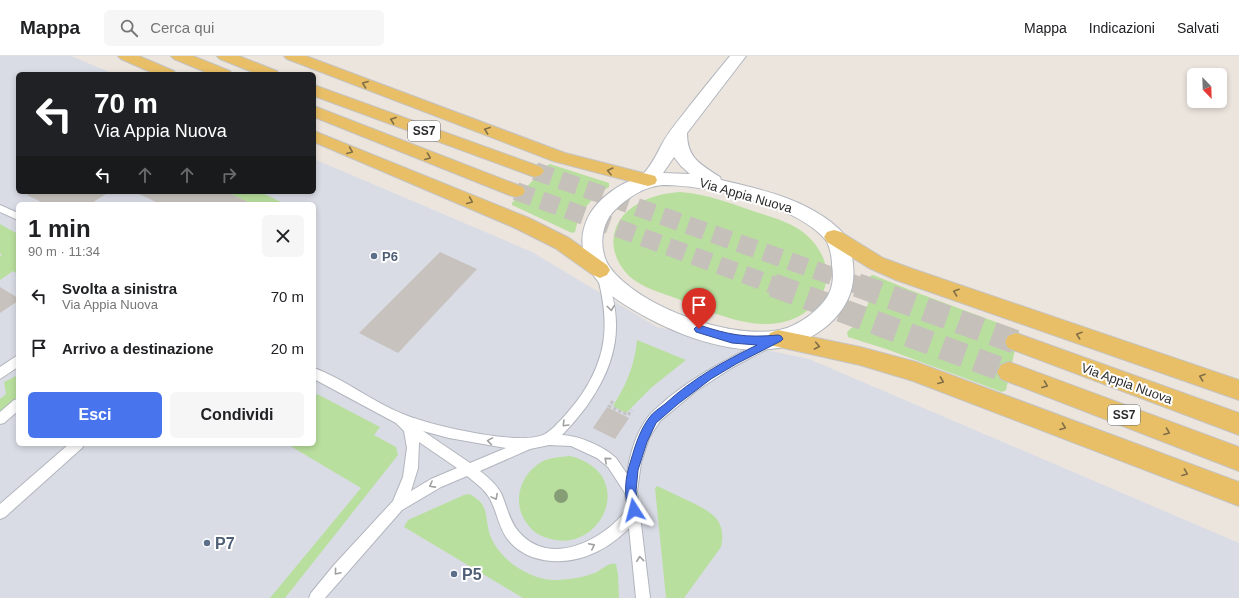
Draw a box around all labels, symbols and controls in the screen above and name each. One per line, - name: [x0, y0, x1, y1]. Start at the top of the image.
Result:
- search box: [104, 10, 384, 46]
- text: Mappa: [20, 17, 80, 38]
- icon: search: [118, 17, 140, 39]
- text: Cerca qui: [150, 19, 214, 36]
- text: Mappa: [1024, 20, 1067, 36]
- text: Indicazioni: [1089, 20, 1155, 36]
- text: Salvati: [1177, 20, 1219, 36]
- north arrow: [1187, 68, 1227, 108]
- map controls: [1187, 68, 1227, 108]
- one-way arrow: [361, 81, 368, 89]
- icon: left: [28, 88, 80, 140]
- text: 70 m: [94, 88, 158, 119]
- one-way arrow: [389, 116, 396, 125]
- text: Via Appia Nuova: [94, 121, 227, 141]
- road number: SS7: [408, 121, 440, 141]
- one-way arrow: [483, 126, 490, 134]
- one-way arrow: [346, 146, 353, 154]
- one-way arrow: [425, 152, 432, 160]
- icon: left: [92, 164, 114, 186]
- icon: ahead: [134, 164, 156, 186]
- icon: ahead: [176, 164, 198, 186]
- icon: right: [218, 164, 240, 186]
- one-way arrow: [606, 167, 613, 176]
- street label: Via Appia Nuova: [698, 175, 795, 216]
- one-way arrow: [466, 197, 473, 205]
- text: 1 min: [28, 215, 91, 242]
- button: close: [262, 215, 304, 257]
- text: 90 m · 11:34: [28, 244, 100, 259]
- place label: P6: [382, 249, 398, 264]
- marker: P6: [369, 251, 379, 261]
- text: Svolta a sinistra: [62, 280, 177, 297]
- icon: left: [28, 285, 50, 307]
- text: 70 m: [271, 288, 304, 305]
- pin: [682, 288, 716, 329]
- one-way arrow: [953, 289, 960, 297]
- icon: arrive: [688, 294, 710, 316]
- text: Via Appia Nuova: [62, 297, 158, 312]
- one-way arrow: [606, 305, 615, 311]
- one-way arrow: [1076, 331, 1083, 339]
- icon: arrive: [28, 337, 50, 359]
- text: Arrivo a destinazione: [62, 340, 214, 357]
- text: 20 m: [271, 340, 304, 357]
- one-way arrow: [813, 341, 820, 349]
- street label: Via Appia Nuova: [1079, 360, 1175, 407]
- one-way arrow: [1199, 373, 1206, 382]
- one-way arrow: [938, 377, 945, 385]
- one-way arrow: [1042, 381, 1049, 389]
- button: Esci: [28, 392, 162, 438]
- button: Condividi: [170, 392, 304, 438]
- road number: SS7: [1108, 405, 1140, 425]
- one-way arrow: [562, 419, 570, 427]
- one-way arrow: [1059, 423, 1066, 431]
- one-way arrow: [1163, 427, 1170, 435]
- one-way arrow: [487, 437, 493, 445]
- one-way arrow: [605, 457, 612, 464]
- one-way arrow: [1181, 469, 1188, 477]
- one-way arrow: [429, 480, 436, 488]
- position arrow: [613, 489, 655, 531]
- one-way arrow: [490, 492, 497, 500]
- place label: P7: [215, 535, 235, 552]
- marker: P7: [202, 538, 212, 548]
- one-way arrow: [588, 544, 595, 551]
- one-way arrow: [635, 556, 644, 562]
- place label: P5: [462, 566, 482, 583]
- one-way arrow: [335, 568, 342, 575]
- marker: P5: [449, 569, 459, 579]

